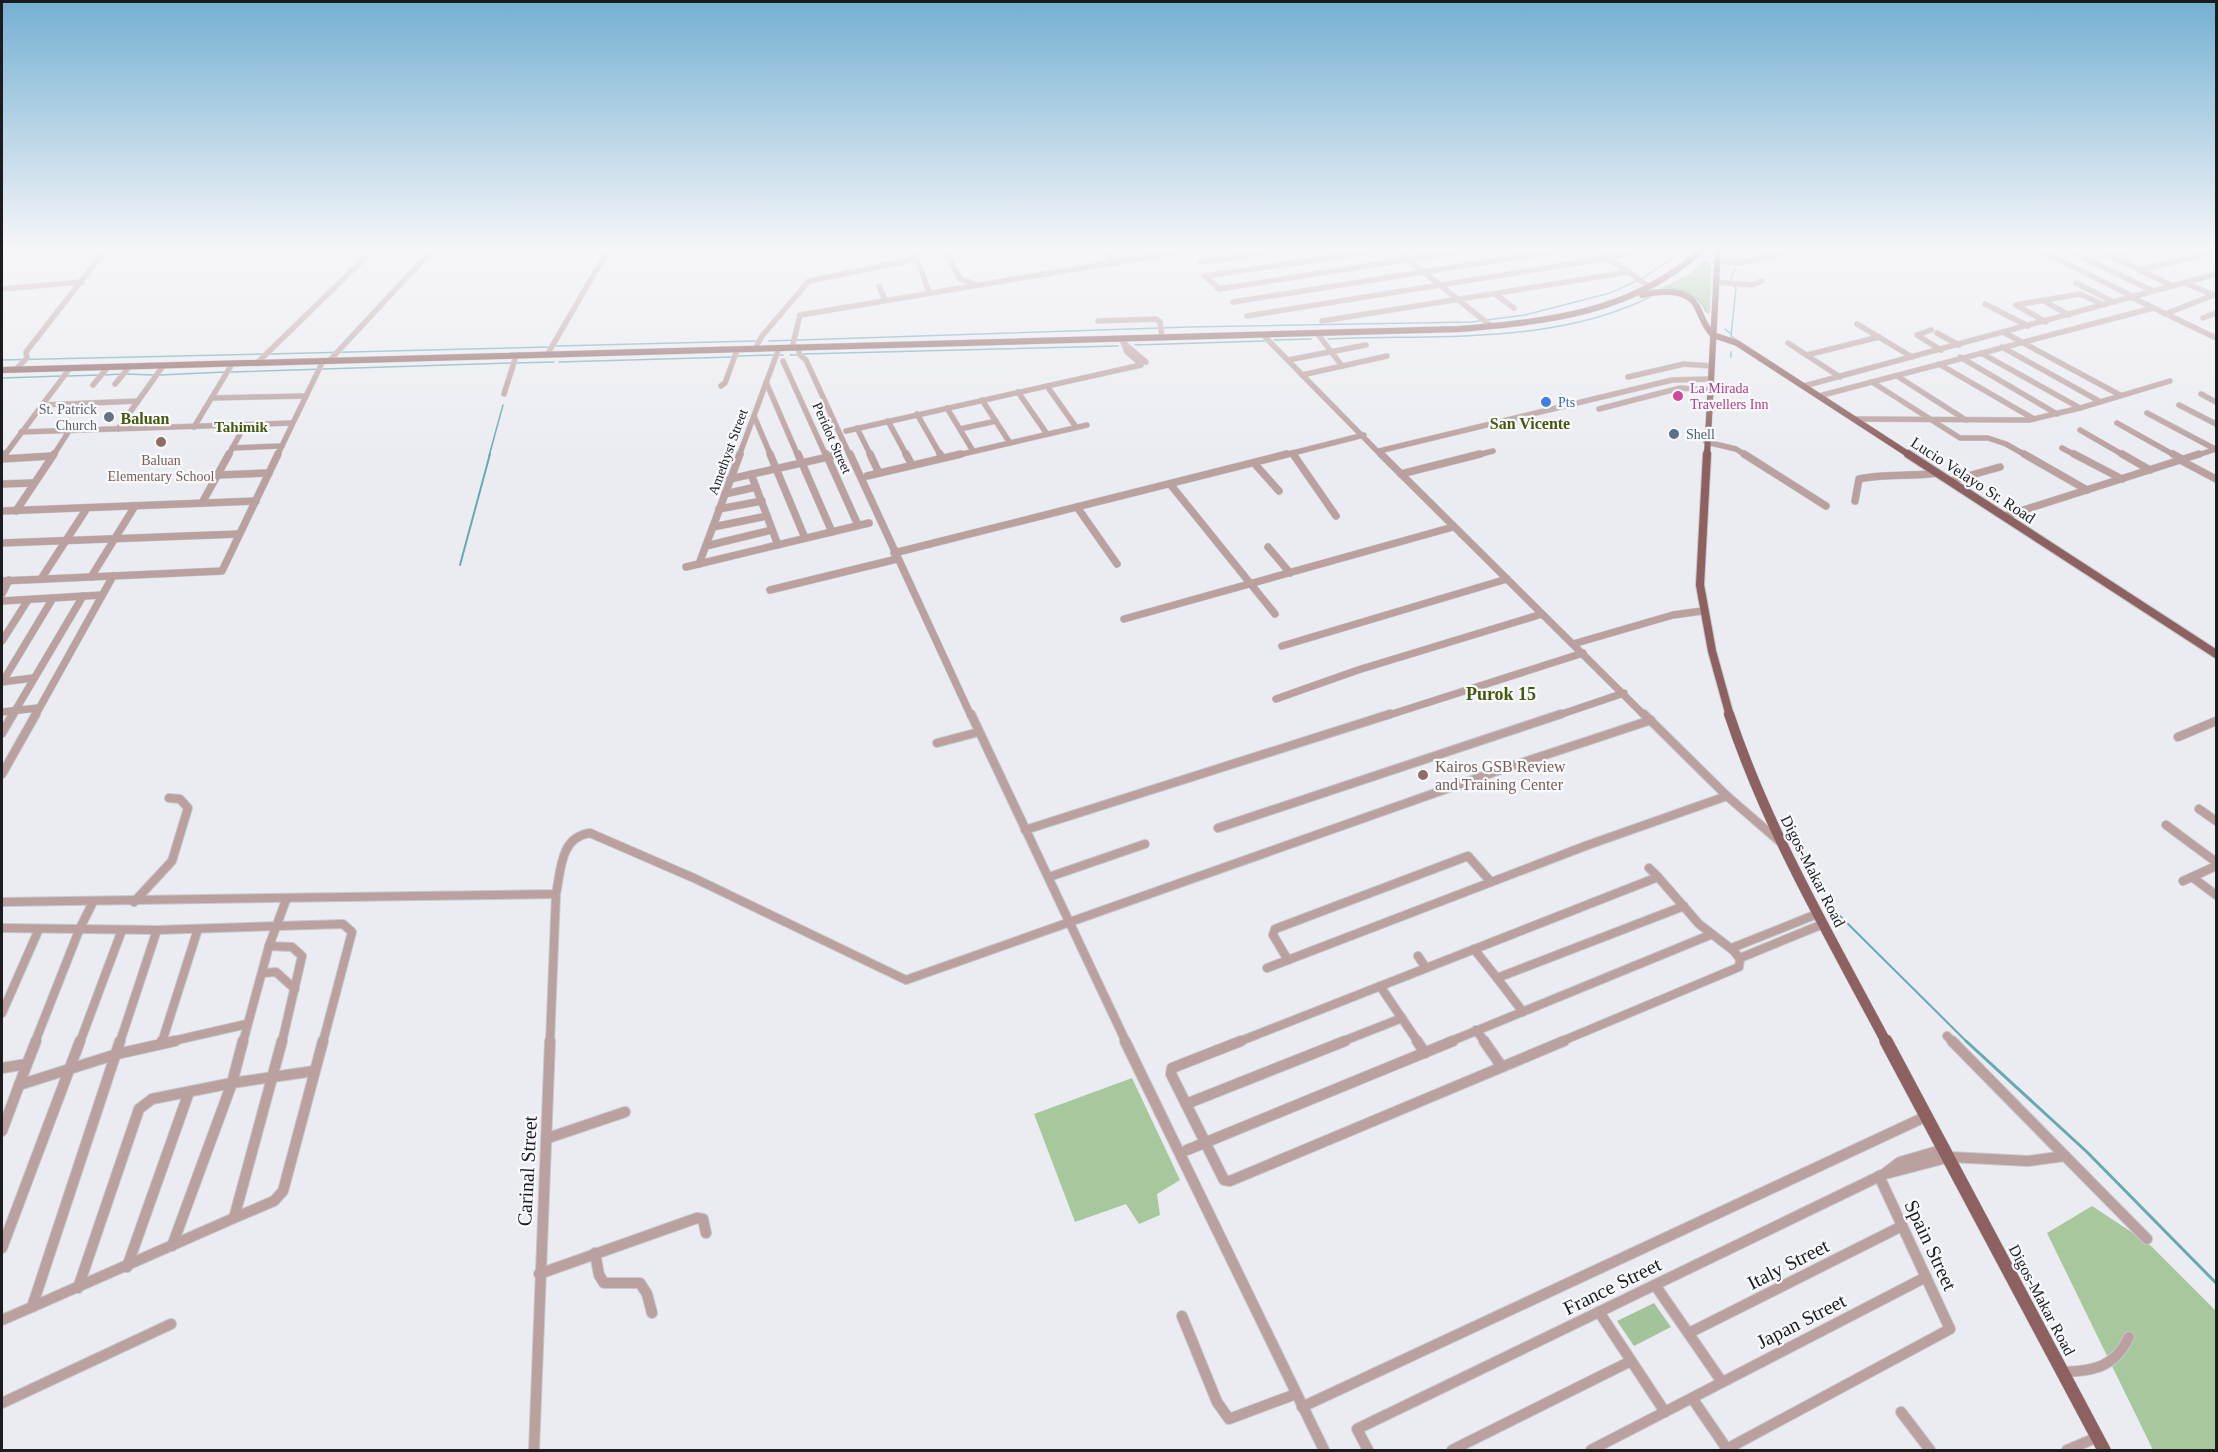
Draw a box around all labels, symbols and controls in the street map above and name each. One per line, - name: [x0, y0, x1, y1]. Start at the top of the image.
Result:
- place label: La Mirada Travellers Inn: [1690, 381, 1768, 412]
- marker: La Mirada Travellers Inn: [1671, 389, 1685, 403]
- marker: Pts: [1539, 395, 1553, 409]
- place label: Pts: [1558, 395, 1575, 410]
- street label: Peridot Street: [810, 400, 854, 476]
- place label: St. Patrick Church: [39, 402, 97, 433]
- street label: Amethyst Street: [705, 407, 751, 497]
- marker: St. Patrick Church: [102, 410, 116, 424]
- district label: Baluan: [121, 410, 170, 427]
- district label: San Vicente: [1490, 415, 1570, 432]
- district label: Tahimik: [214, 419, 268, 435]
- marker: Shell: [1667, 427, 1681, 441]
- place label: Shell: [1686, 427, 1715, 442]
- street label: Lucio Velayo Sr. Road: [1907, 433, 2038, 527]
- marker: Baluan Elementary School: [154, 435, 168, 449]
- place label: Baluan Elementary School: [108, 453, 215, 484]
- district label: Purok 15: [1466, 684, 1536, 704]
- place label: Kairos GSB Review and Training Center: [1435, 758, 1566, 794]
- marker: Kairos GSB Review and Training Center: [1416, 768, 1430, 782]
- street label: Digos-Makar Road: [1777, 812, 1849, 930]
- street label: Carinal Street: [513, 1115, 541, 1227]
- street label: Spain Street: [1900, 1196, 1962, 1295]
- street label: Italy Street: [1744, 1234, 1833, 1295]
- street label: Digos-Makar Road: [2005, 1242, 2078, 1359]
- street label: France Street: [1560, 1253, 1665, 1319]
- street label: Japan Street: [1753, 1289, 1850, 1354]

